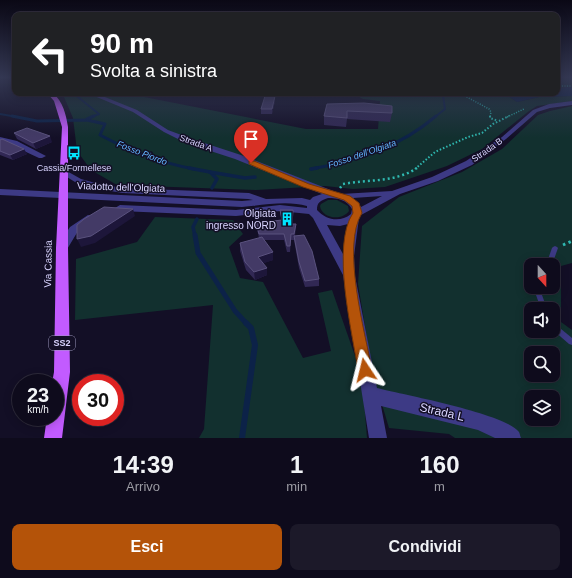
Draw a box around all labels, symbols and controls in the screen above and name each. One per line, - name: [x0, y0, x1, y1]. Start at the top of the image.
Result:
- icon: left: [24, 28, 76, 80]
- text: 90 m: [90, 28, 154, 59]
- text: Svolta a sinistra: [90, 61, 217, 81]
- pin: [234, 122, 268, 163]
- icon: arrive: [240, 128, 262, 150]
- street label: Strada A: [178, 132, 214, 154]
- street label: Strada B: [470, 136, 504, 164]
- water label: Fosso dell’Olgiata: [327, 138, 397, 170]
- water label: Fosso Piordo: [115, 139, 169, 167]
- bus stop icon: Cassia/Formellese: [66, 145, 82, 161]
- place label: Cassia/Formellese: [37, 163, 111, 173]
- street label: Viadotto dell'Olgiata: [77, 180, 166, 194]
- place label: Olgiata ingresso NORD: [206, 208, 276, 231]
- building icon: Olgiata ingresso NORD: [279, 211, 295, 227]
- street label: Via Cassia: [42, 240, 54, 288]
- north arrow: [524, 258, 560, 294]
- map controls: [524, 258, 560, 426]
- button: sound: [524, 302, 560, 338]
- road number: SS2: [49, 336, 75, 350]
- button: search: [524, 346, 560, 382]
- position arrow: [344, 349, 386, 391]
- speed limit sign: 30: [72, 374, 124, 426]
- text: 23: [27, 384, 49, 406]
- button: layers: [524, 390, 560, 426]
- street label: Strada L: [418, 400, 466, 424]
- text: km/h: [27, 404, 49, 415]
- text: 14:39: [112, 451, 174, 478]
- text: 1: [290, 451, 303, 478]
- text: 160: [420, 451, 460, 478]
- text: Arrivo: [126, 479, 160, 494]
- text: min: [286, 479, 307, 494]
- text: m: [434, 479, 445, 494]
- button: Esci: [12, 524, 282, 570]
- button: Condividi: [290, 524, 560, 570]

